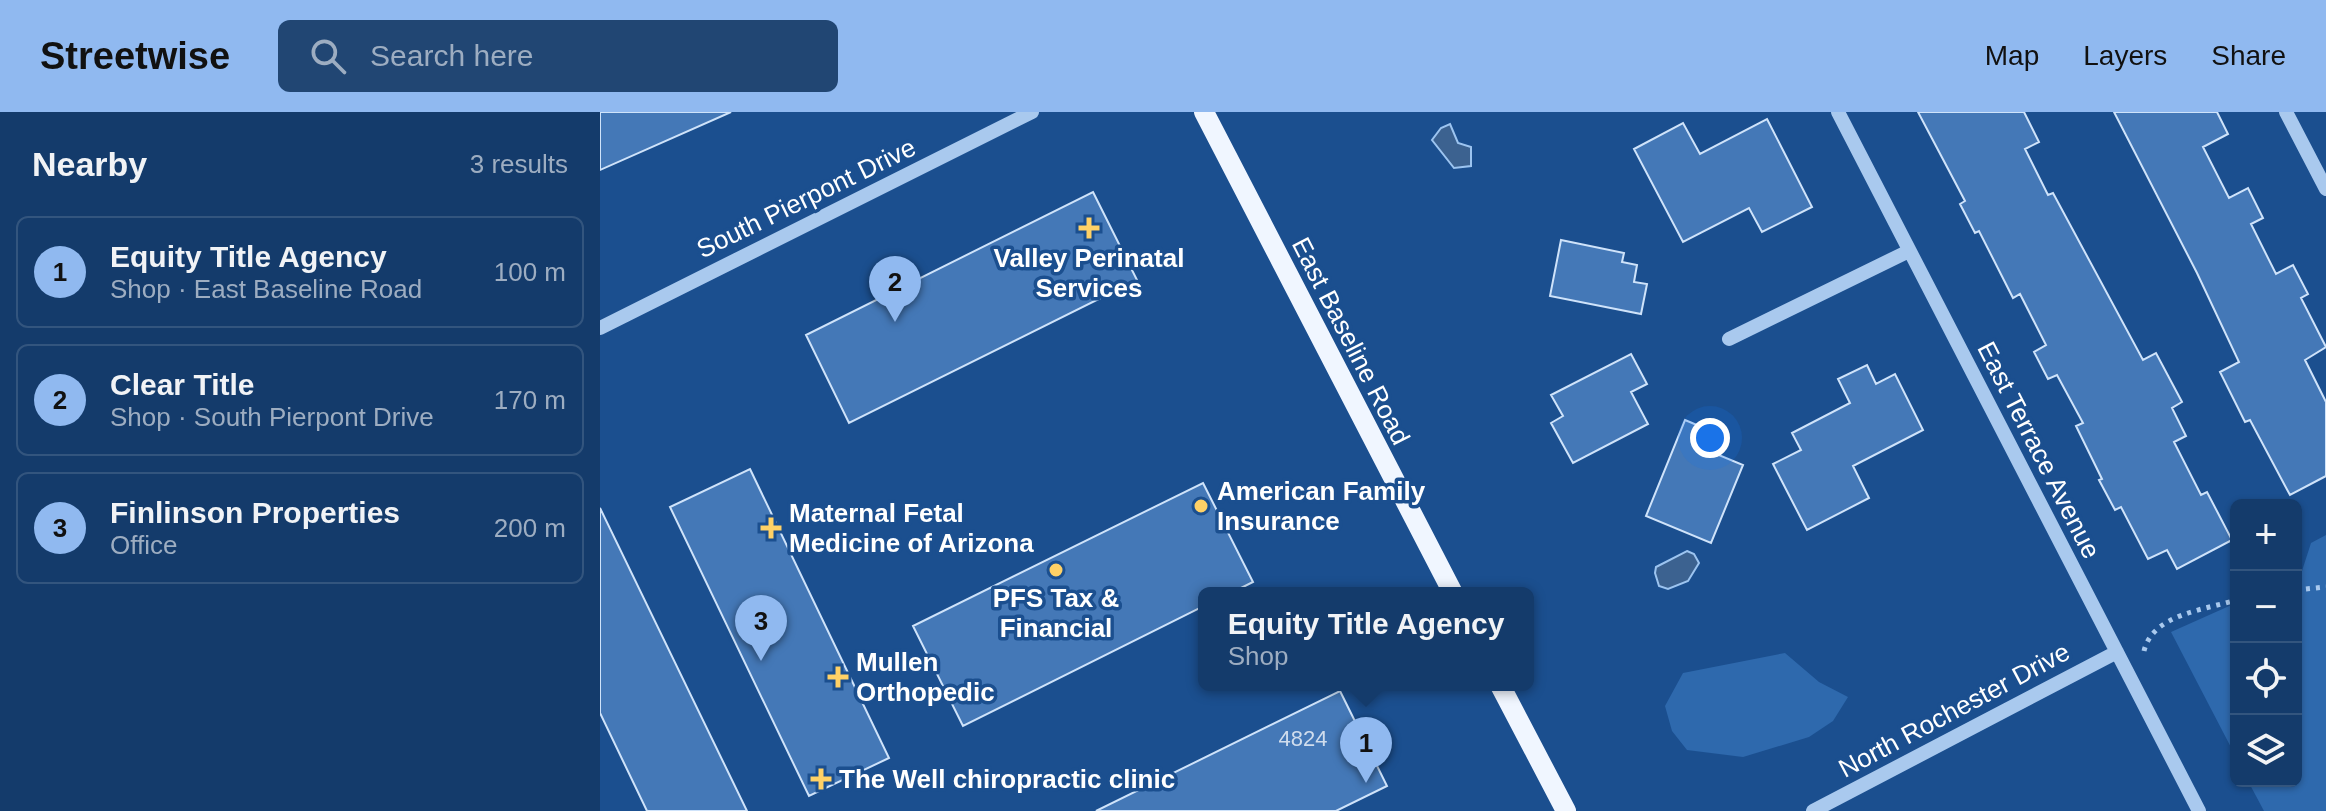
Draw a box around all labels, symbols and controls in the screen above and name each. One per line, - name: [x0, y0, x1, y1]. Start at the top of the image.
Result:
- search box: [278, 20, 838, 92]
- icon: search: [306, 34, 350, 78]
- text: Streetwise: [40, 35, 230, 77]
- text: Search here: [370, 39, 534, 72]
- text: Map: [1985, 40, 2039, 71]
- text: Layers: [2083, 40, 2167, 71]
- text: Share: [2211, 40, 2286, 71]
- street label: South Pierpont Drive: [692, 132, 920, 264]
- text: Nearby: [32, 145, 147, 183]
- text: 3 results: [470, 149, 568, 179]
- marker: Valley Perinatal Services: [1078, 217, 1100, 239]
- street label: East Baseline Road: [1286, 232, 1416, 450]
- text: Equity Title Agency: [110, 240, 387, 273]
- place label: Valley Perinatal Services: [994, 243, 1184, 303]
- pin: 2: [869, 256, 921, 322]
- text: 1: [53, 257, 67, 287]
- text: 100 m: [494, 257, 566, 287]
- text: Shop · East Baseline Road: [110, 274, 422, 304]
- street label: East Terrace Avenue: [1971, 337, 2107, 563]
- text: Clear Title: [110, 368, 255, 401]
- text: 2: [53, 385, 67, 415]
- text: 170 m: [494, 385, 566, 415]
- text: Shop · South Pierpont Drive: [110, 402, 434, 432]
- your location: [1690, 418, 1730, 458]
- place label: American Family Insurance: [1217, 476, 1426, 536]
- text: Finlinson Properties: [110, 496, 400, 529]
- marker: American Family Insurance: [1192, 497, 1210, 515]
- place label: Maternal Fetal Medicine of Arizona: [789, 498, 1034, 558]
- map controls: [2230, 499, 2302, 787]
- button: +: [2230, 499, 2302, 571]
- text: 3: [53, 513, 67, 543]
- text: 200 m: [494, 513, 566, 543]
- marker: Maternal Fetal Medicine of Arizona: [760, 517, 782, 539]
- text: Office: [110, 530, 177, 560]
- marker: PFS Tax & Financial: [1047, 561, 1065, 579]
- button: −: [2230, 571, 2302, 643]
- place label: PFS Tax & Financial: [993, 583, 1119, 643]
- popup: [1198, 587, 1534, 691]
- pin: 3: [735, 595, 787, 661]
- text: Equity Title Agency: [1228, 607, 1504, 640]
- street label: North Rochester Drive: [1833, 636, 2075, 784]
- text: Shop: [1228, 641, 1288, 671]
- button: locate: [2230, 643, 2302, 715]
- place label: Mullen Orthopedic: [856, 647, 995, 707]
- marker: Mullen Orthopedic: [827, 666, 849, 688]
- button: layers: [2230, 715, 2302, 787]
- pin: 1: [1340, 717, 1392, 783]
- house number: 4824: [1279, 726, 1327, 751]
- place label: The Well chiropractic clinic: [839, 764, 1175, 794]
- marker: The Well chiropractic clinic: [810, 768, 832, 790]

